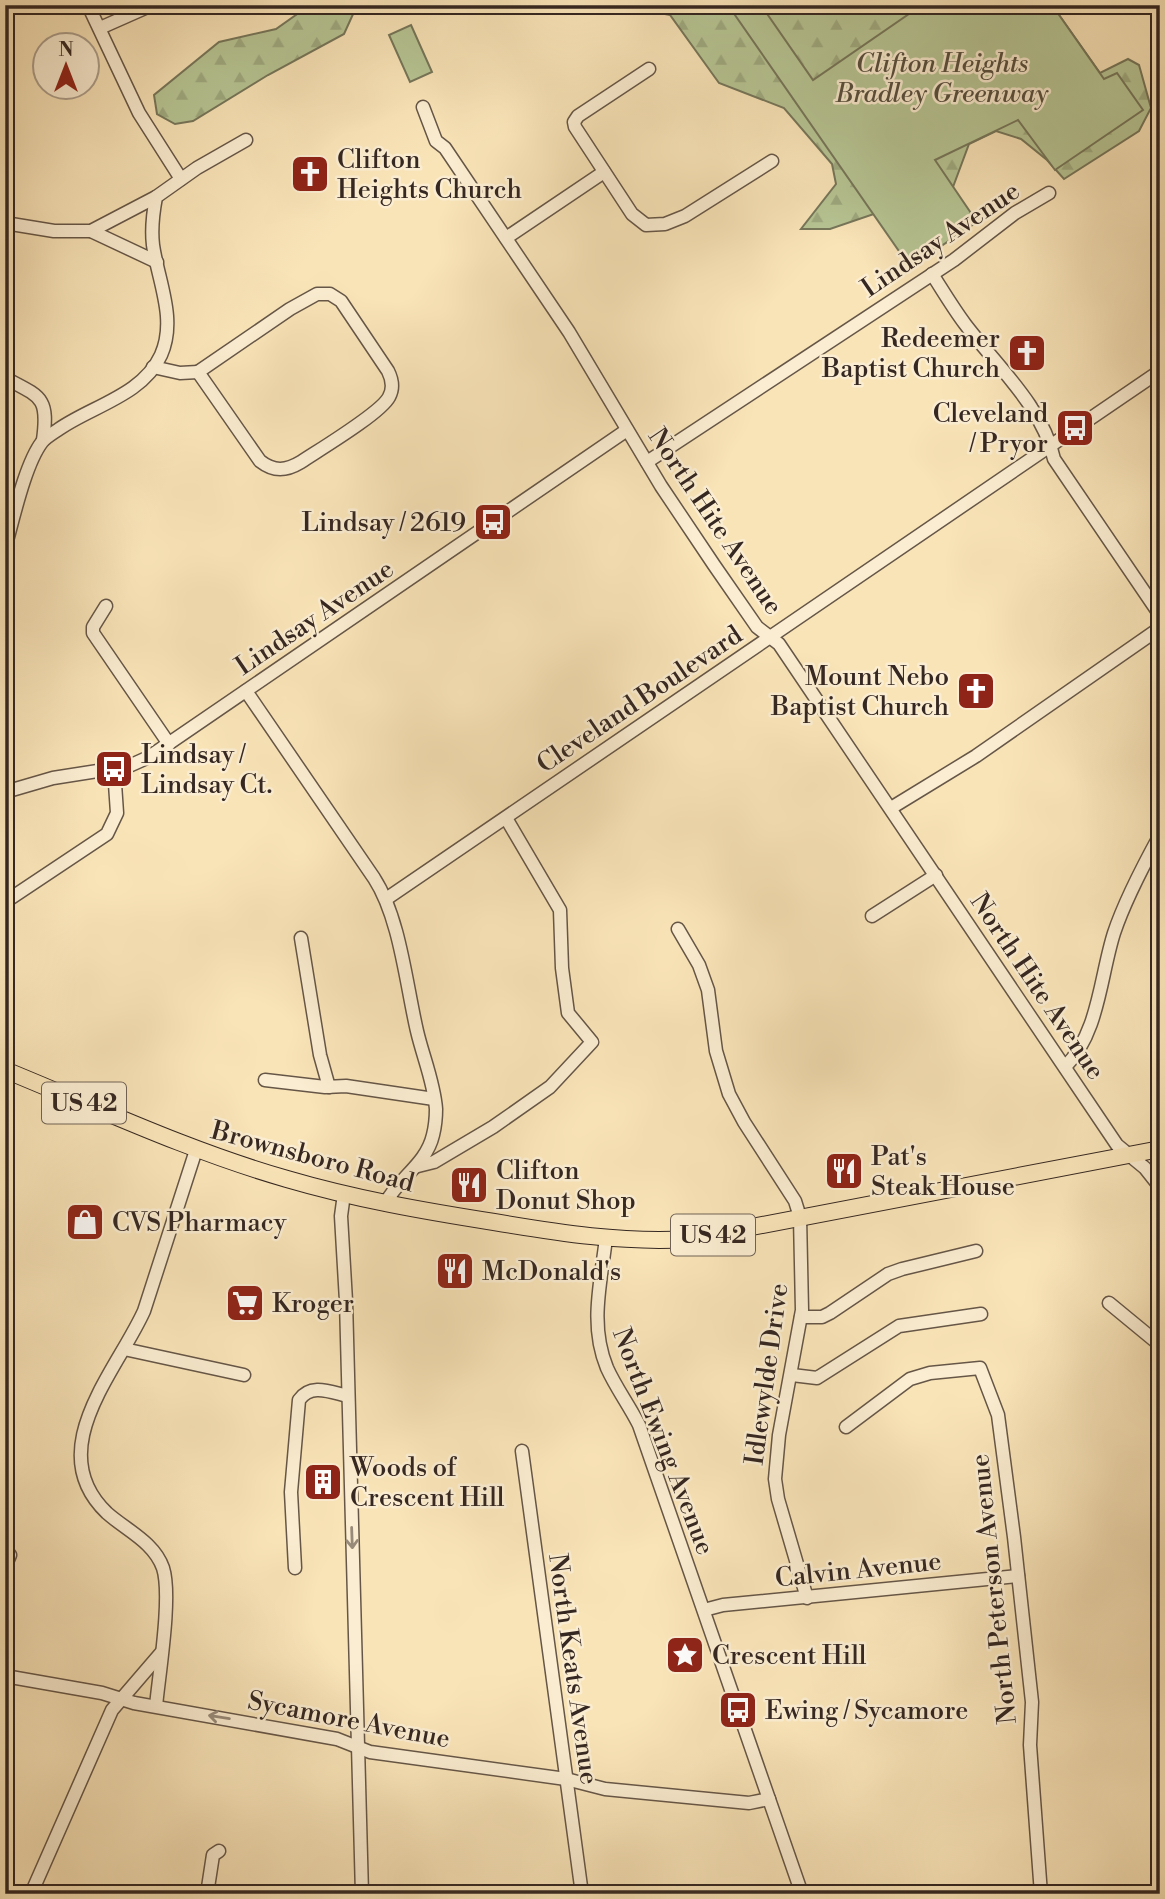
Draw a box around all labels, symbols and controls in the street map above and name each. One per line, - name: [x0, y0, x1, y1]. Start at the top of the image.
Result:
- north arrow: [32, 32, 102, 102]
- text: N: [58, 38, 74, 62]
- park label: Clifton Heights Bradley Greenway: [834, 48, 1049, 110]
- place label: Clifton Heights Church: [337, 144, 522, 206]
- church icon: Clifton Heights Church: [289, 153, 331, 195]
- street label: Lindsay Avenue: [855, 175, 1026, 305]
- place label: Redeemer Baptist Church: [821, 323, 1000, 385]
- church icon: Redeemer Baptist Church: [1006, 332, 1048, 374]
- place label: Cleveland / Pryor: [933, 398, 1048, 460]
- bus stop icon: Cleveland / Pryor: [1054, 407, 1096, 449]
- street label: North Hite Avenue: [641, 422, 789, 621]
- bus stop icon: Lindsay / 2619: [472, 501, 514, 543]
- place label: Lindsay / 2619: [301, 507, 466, 539]
- street label: Lindsay Avenue: [229, 553, 400, 683]
- street label: Cleveland Boulevard: [531, 619, 749, 780]
- place label: Mount Nebo Baptist Church: [770, 661, 949, 723]
- church icon: Mount Nebo Baptist Church: [955, 670, 997, 712]
- place label: Lindsay / Lindsay Ct.: [141, 739, 272, 801]
- bus stop icon: Lindsay / Lindsay Ct.: [93, 748, 135, 790]
- street label: North Hite Avenue: [963, 887, 1111, 1086]
- road number: US 42: [42, 1083, 126, 1124]
- street label: Brownsboro Road: [207, 1114, 418, 1199]
- place label: Pat's Steak House: [871, 1141, 1015, 1203]
- restaurant icon: Pat's Steak House: [823, 1150, 865, 1192]
- place label: Clifton Donut Shop: [496, 1155, 636, 1217]
- restaurant icon: Clifton Donut Shop: [448, 1164, 490, 1206]
- shop icon: CVS Pharmacy: [64, 1201, 106, 1243]
- place label: CVS Pharmacy: [112, 1207, 287, 1239]
- road number: US 42: [671, 1214, 755, 1255]
- restaurant icon: McDonald's: [434, 1250, 476, 1292]
- place label: McDonald's: [482, 1256, 621, 1288]
- street label: Idlewylde Drive: [738, 1281, 796, 1467]
- supermarket icon: Kroger: [224, 1282, 266, 1324]
- place label: Kroger: [272, 1288, 354, 1320]
- street label: North Ewing Avenue: [605, 1323, 721, 1559]
- place label: Woods of Crescent Hill: [349, 1452, 505, 1514]
- street label: North Peterson Avenue: [964, 1452, 1024, 1725]
- building icon: Woods of Crescent Hill: [302, 1461, 344, 1503]
- one-way arrow: [346, 1526, 359, 1549]
- street label: Calvin Avenue: [773, 1545, 943, 1595]
- street label: North Keats Avenue: [541, 1552, 605, 1787]
- place icon: Crescent Hill: [664, 1634, 706, 1676]
- place label: Crescent Hill: [712, 1640, 867, 1672]
- street label: Sycamore Avenue: [245, 1685, 453, 1755]
- bus stop icon: Ewing / Sycamore: [717, 1689, 759, 1731]
- place label: Ewing / Sycamore: [765, 1695, 968, 1727]
- one-way arrow: [208, 1710, 231, 1723]

